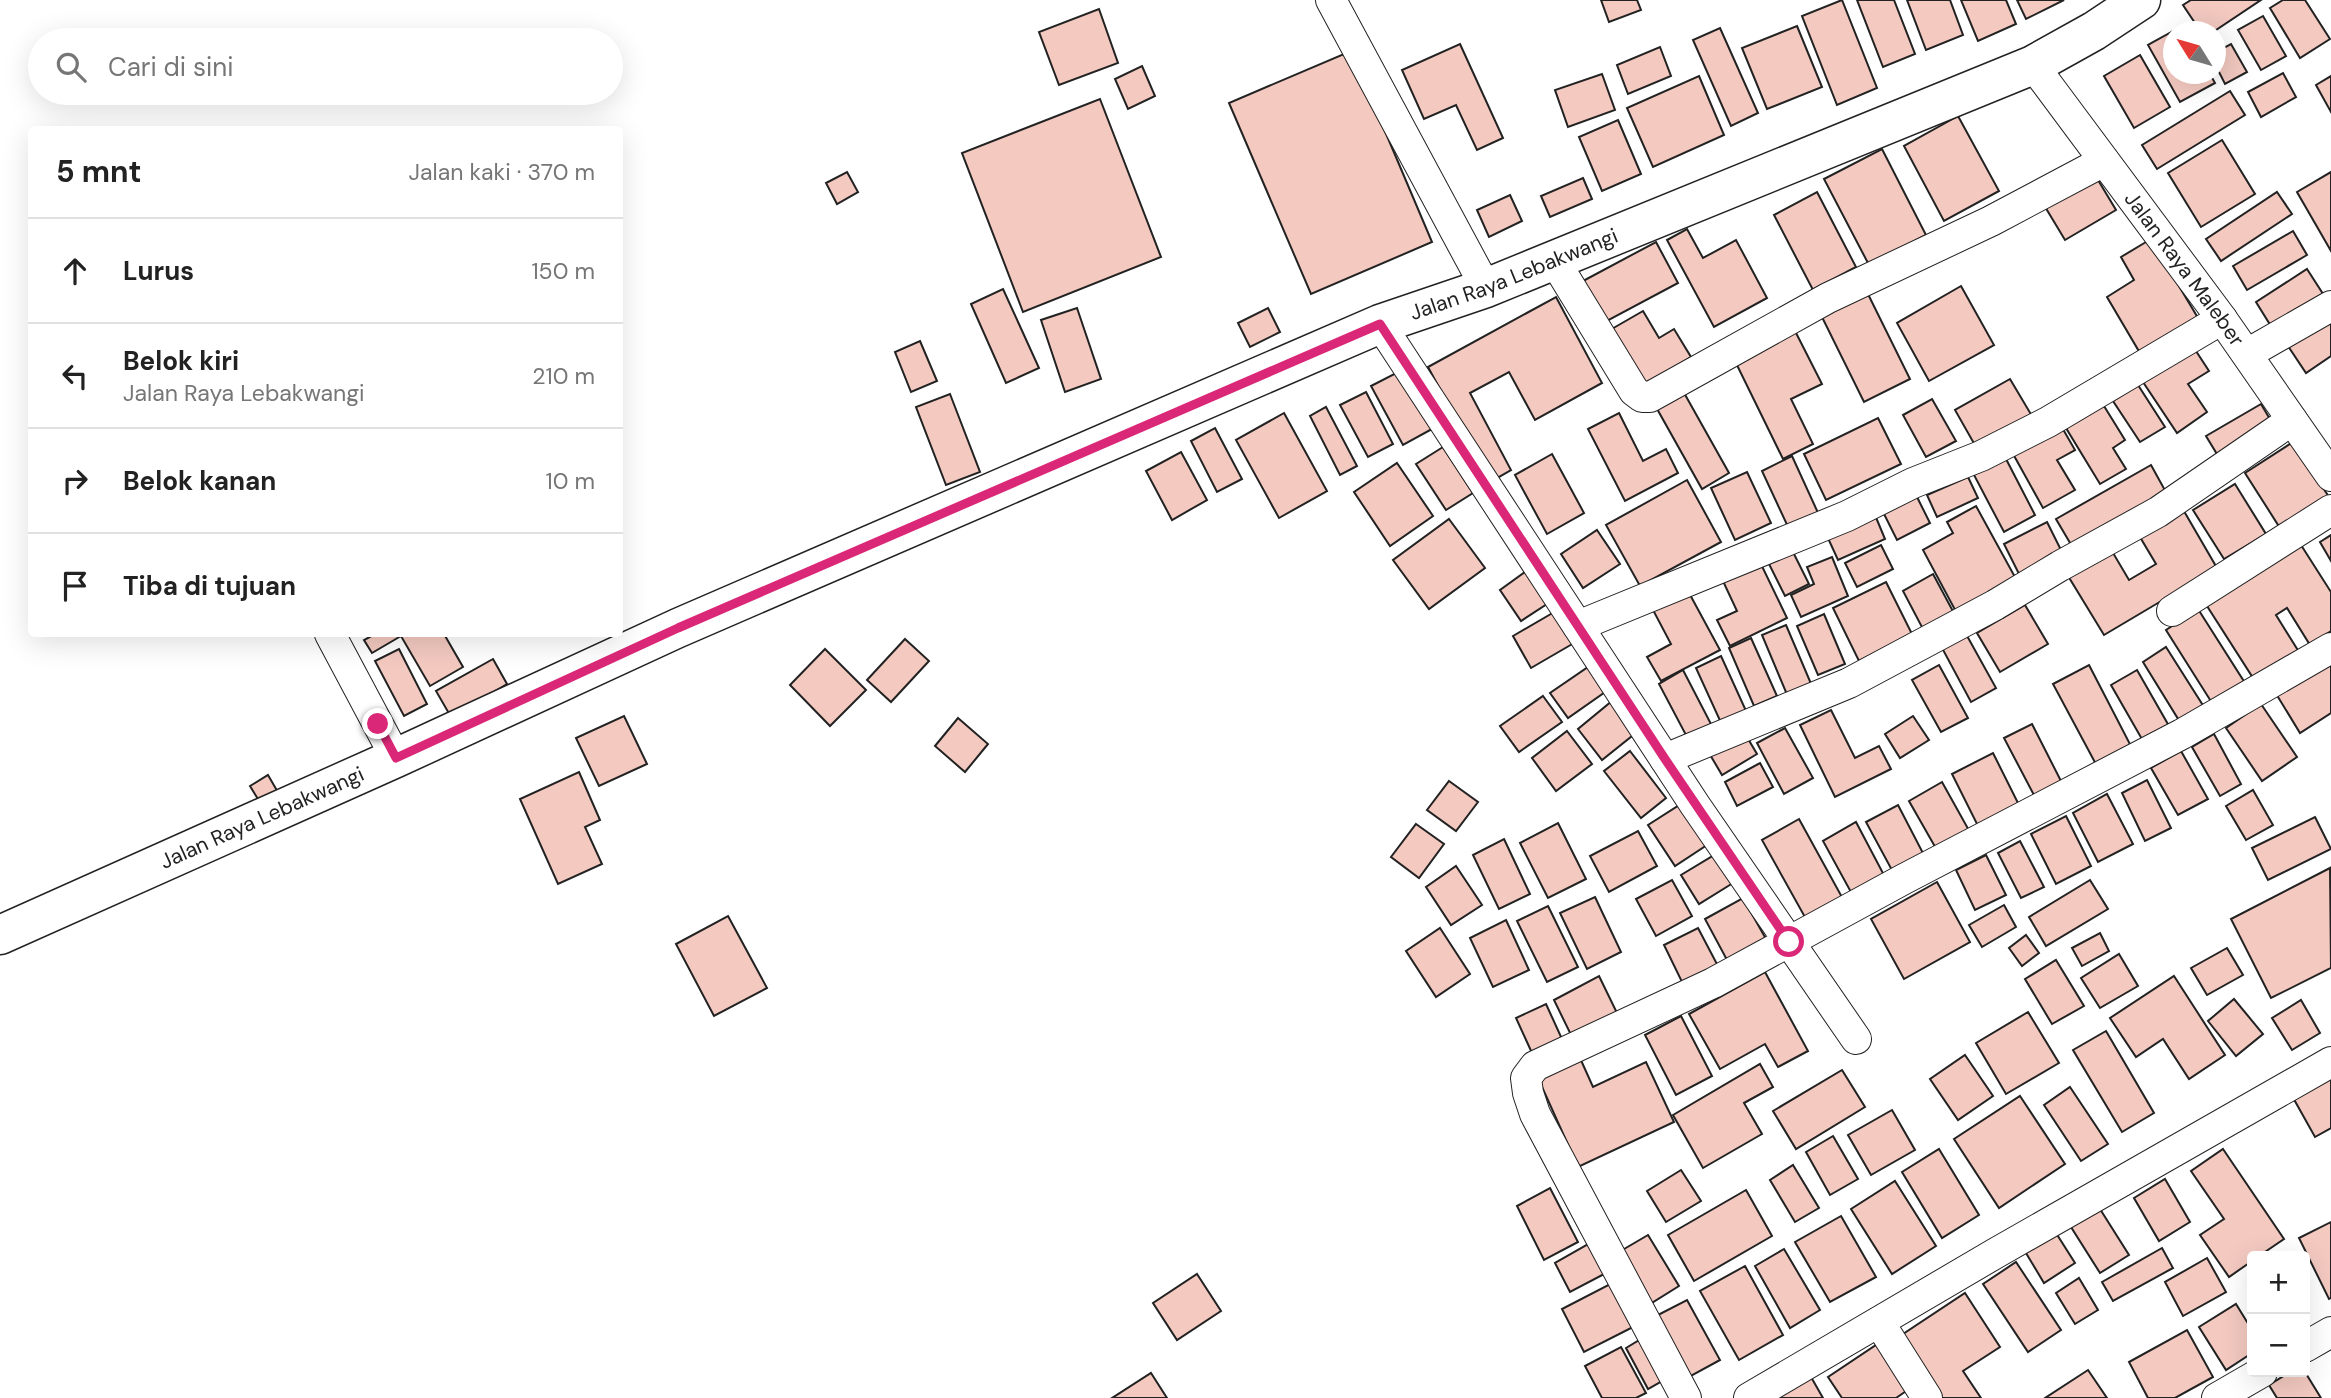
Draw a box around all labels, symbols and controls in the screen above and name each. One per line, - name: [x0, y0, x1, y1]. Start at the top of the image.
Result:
- north arrow: [2163, 21, 2226, 84]
- search box: [28, 28, 623, 105]
- icon: search: [52, 48, 90, 86]
- text: Cari di sini: [108, 50, 233, 84]
- text: 5 mnt: [56, 152, 141, 191]
- text: Jalan kaki · 370 m: [409, 157, 595, 187]
- street label: Jalan Raya Maleber: [2118, 186, 2251, 352]
- street label: Jalan Raya Lebakwangi: [1406, 222, 1622, 327]
- icon: ahead: [56, 252, 94, 290]
- text: Lurus: [123, 254, 194, 288]
- text: 150 m: [531, 256, 595, 286]
- text: Belok kiri: [123, 344, 239, 378]
- icon: left: [56, 357, 94, 395]
- text: 210 m: [532, 361, 595, 391]
- text: Jalan Raya Lebakwangi: [123, 378, 365, 408]
- icon: right: [56, 462, 94, 500]
- text: Belok kanan: [123, 464, 276, 498]
- text: 10 m: [545, 466, 595, 496]
- icon: arrive: [56, 567, 94, 605]
- text: Tiba di tujuan: [123, 569, 296, 603]
- route end: [362, 708, 393, 739]
- street label: Jalan Raya Lebakwangi: [156, 760, 369, 876]
- route start: [1773, 926, 1804, 957]
- map controls: [2247, 1251, 2310, 1377]
- button: +: [2247, 1251, 2310, 1314]
- button: −: [2247, 1314, 2310, 1377]

